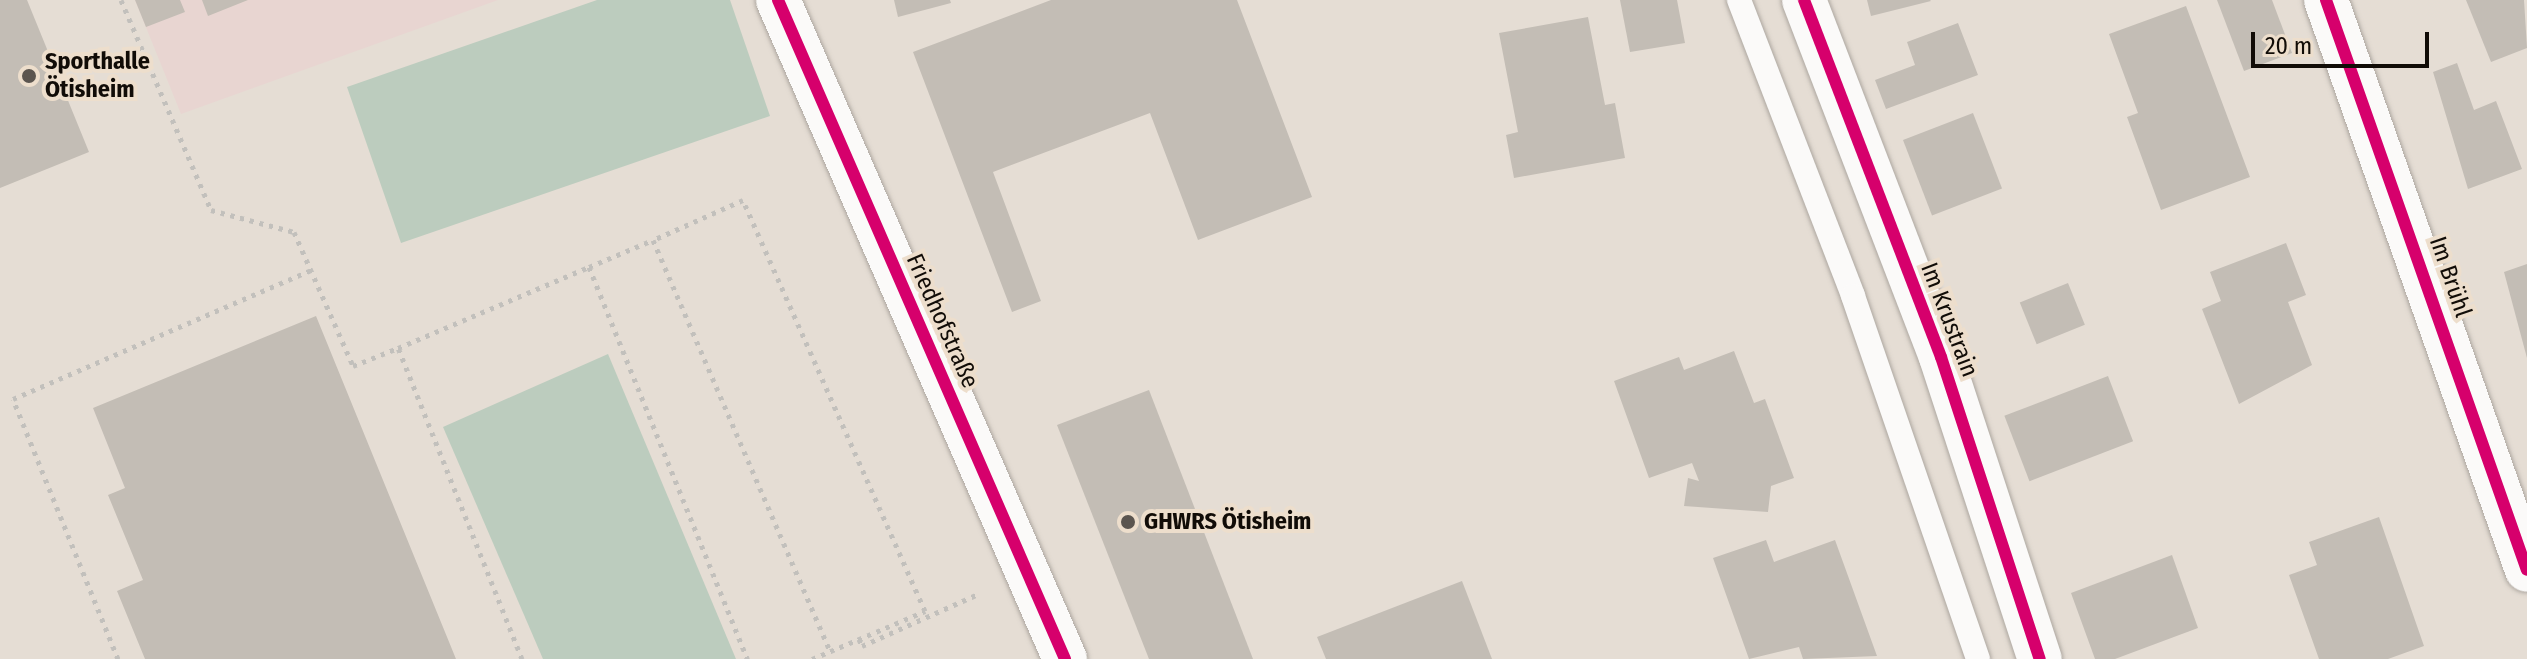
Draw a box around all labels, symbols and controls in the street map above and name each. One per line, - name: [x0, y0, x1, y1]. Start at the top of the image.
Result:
- scale bar: [2255, 16, 2433, 66]
- text: 20 m: [2265, 32, 2312, 60]
- place label: Sporthalle Ötisheim: [45, 48, 150, 104]
- marker: Sporthalle Ötisheim: [20, 67, 38, 85]
- street label: Im Brühl: [2423, 233, 2477, 321]
- street label: Friedhofstraße: [900, 250, 984, 392]
- street label: Im Krustrain: [1914, 259, 1984, 381]
- place label: GHWRS Ötisheim: [1144, 508, 1311, 536]
- marker: GHWRS Ötisheim: [1119, 513, 1137, 531]

